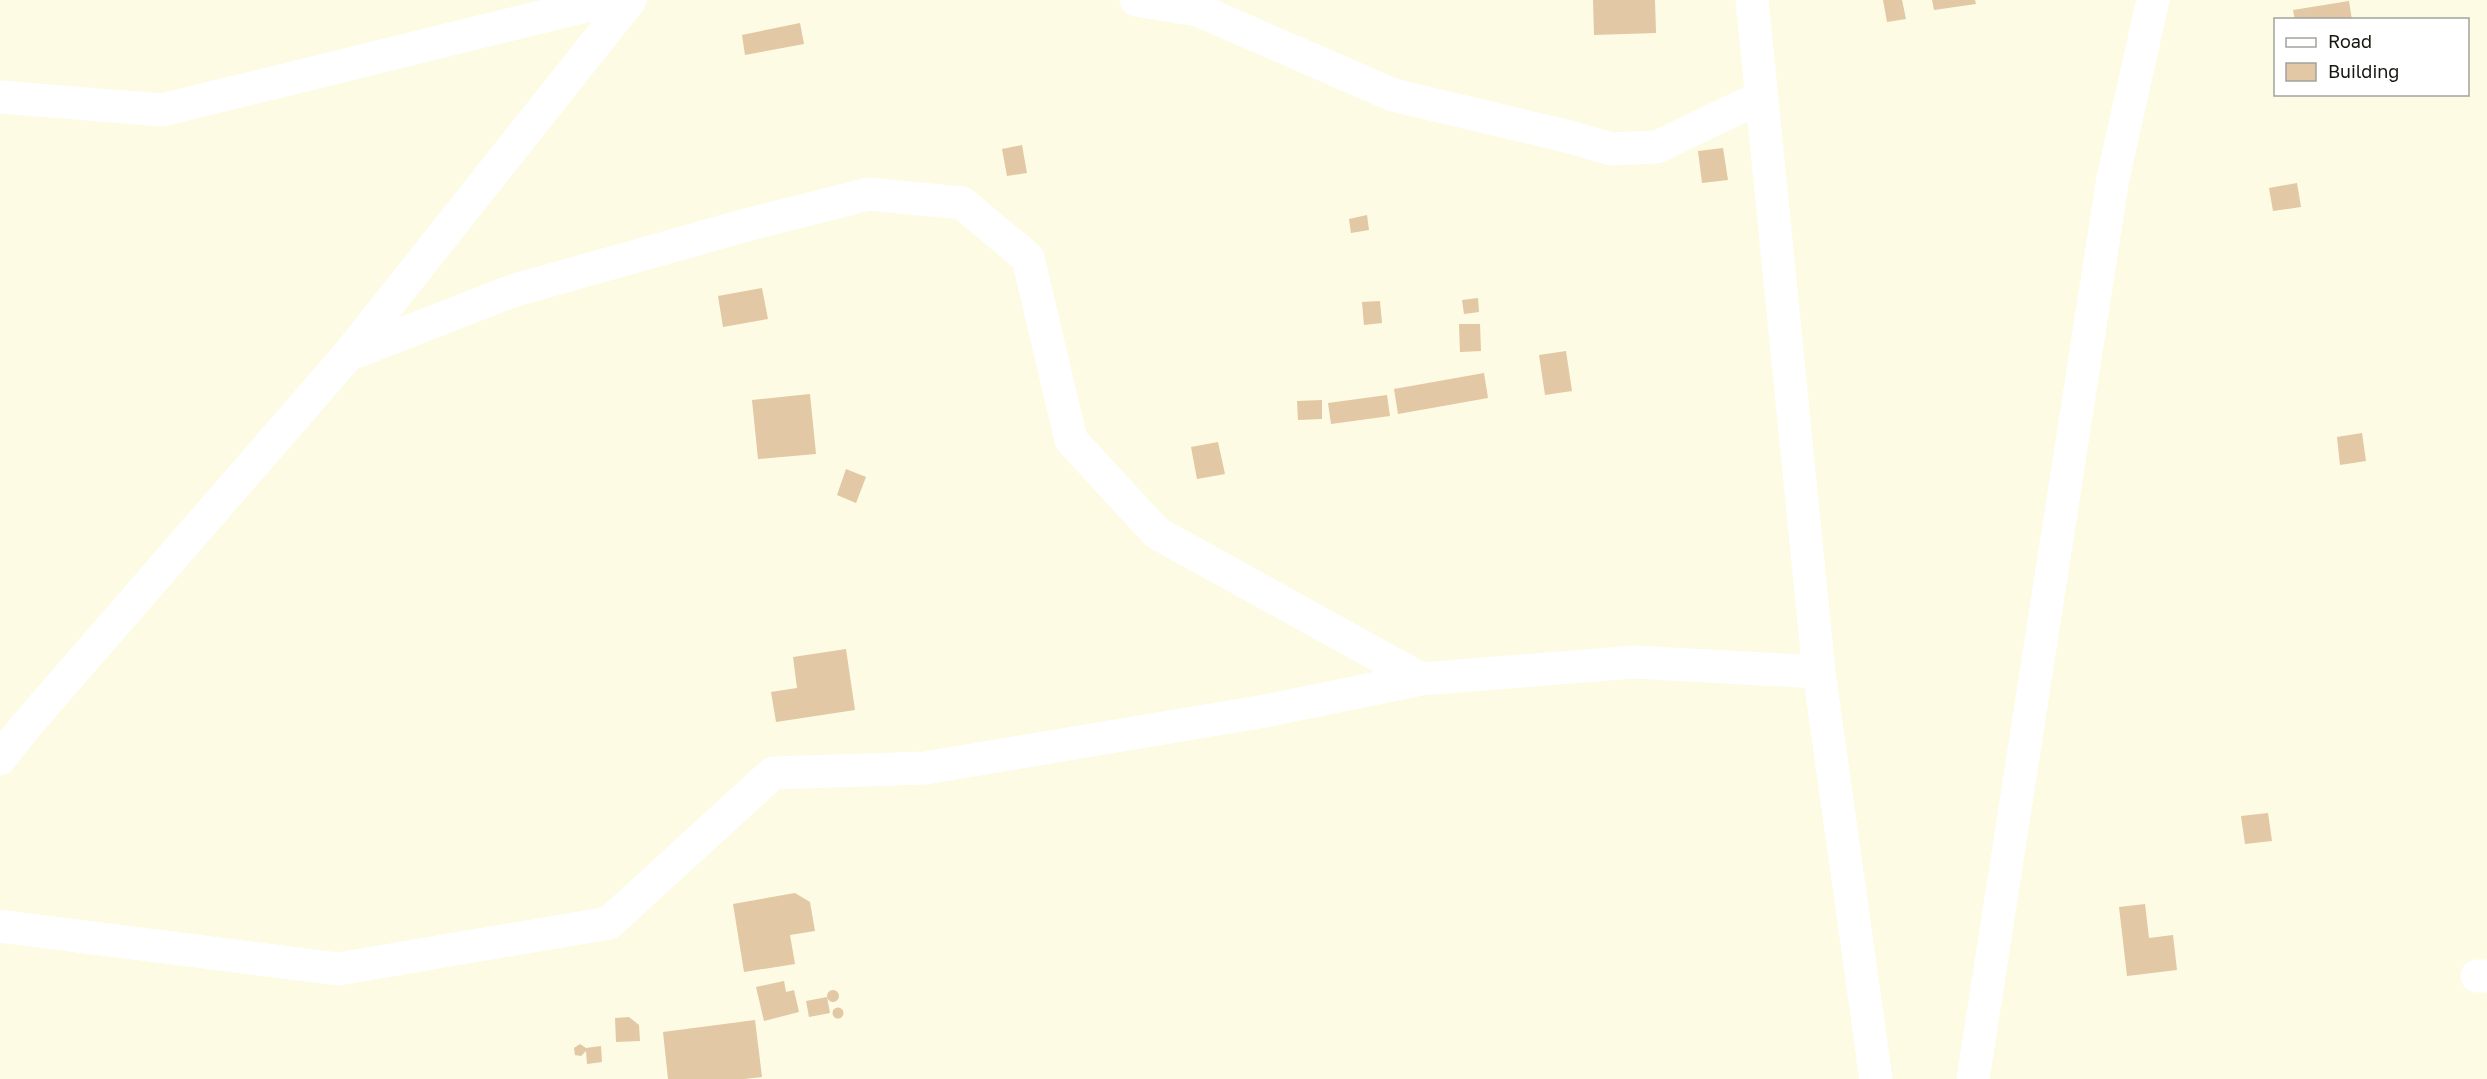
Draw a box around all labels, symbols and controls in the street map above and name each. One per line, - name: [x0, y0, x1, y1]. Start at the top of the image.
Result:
- legend: [2274, 18, 2469, 96]
- text: Road: [2328, 30, 2372, 52]
- text: Building: [2328, 60, 2399, 82]

